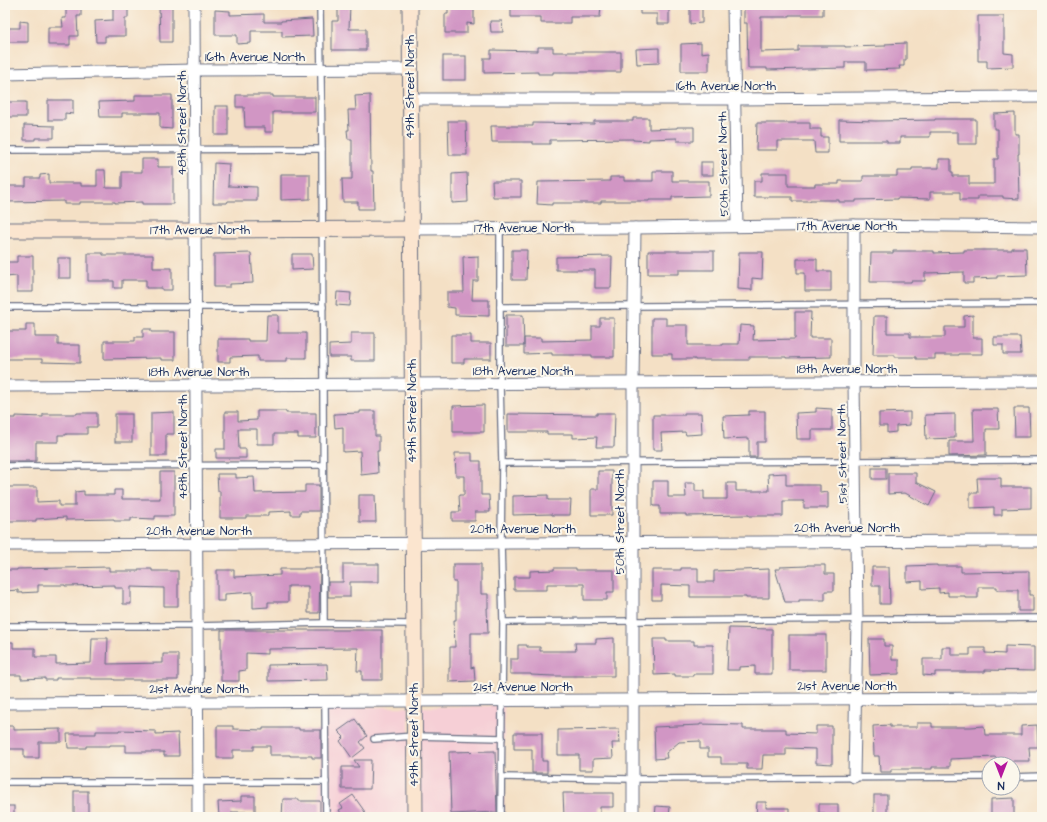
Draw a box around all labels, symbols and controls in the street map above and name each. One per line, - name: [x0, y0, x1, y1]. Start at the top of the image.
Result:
- street label: 49th Street North: [402, 35, 419, 139]
- street label: 16th Avenue North: [205, 49, 305, 66]
- street label: 48th Street North: [174, 70, 191, 176]
- street label: 16th Avenue North: [676, 78, 776, 95]
- street label: 50th Street North: [714, 111, 733, 217]
- street label: 17th Avenue North: [797, 218, 897, 235]
- street label: 17th Avenue North: [474, 220, 574, 237]
- street label: 17th Avenue North: [150, 222, 250, 239]
- street label: 49th Street North: [404, 359, 421, 463]
- street label: 18th Avenue North: [797, 361, 897, 378]
- street label: 18th Avenue North: [473, 363, 573, 380]
- street label: 18th Avenue North: [149, 364, 249, 381]
- street label: 48th Street North: [175, 394, 192, 500]
- street label: 51st Street North: [833, 404, 852, 504]
- street label: 50th Street North: [612, 469, 629, 575]
- street label: 20th Avenue North: [794, 520, 900, 537]
- street label: 20th Avenue North: [470, 521, 576, 538]
- street label: 20th Avenue North: [146, 523, 252, 540]
- street label: 21st Avenue North: [797, 678, 897, 695]
- street label: 21st Avenue North: [473, 679, 573, 696]
- street label: 21st Avenue North: [149, 681, 249, 698]
- street label: 49th Street North: [406, 683, 423, 787]
- north arrow: [981, 756, 1021, 796]
- text: N: [997, 778, 1004, 793]

